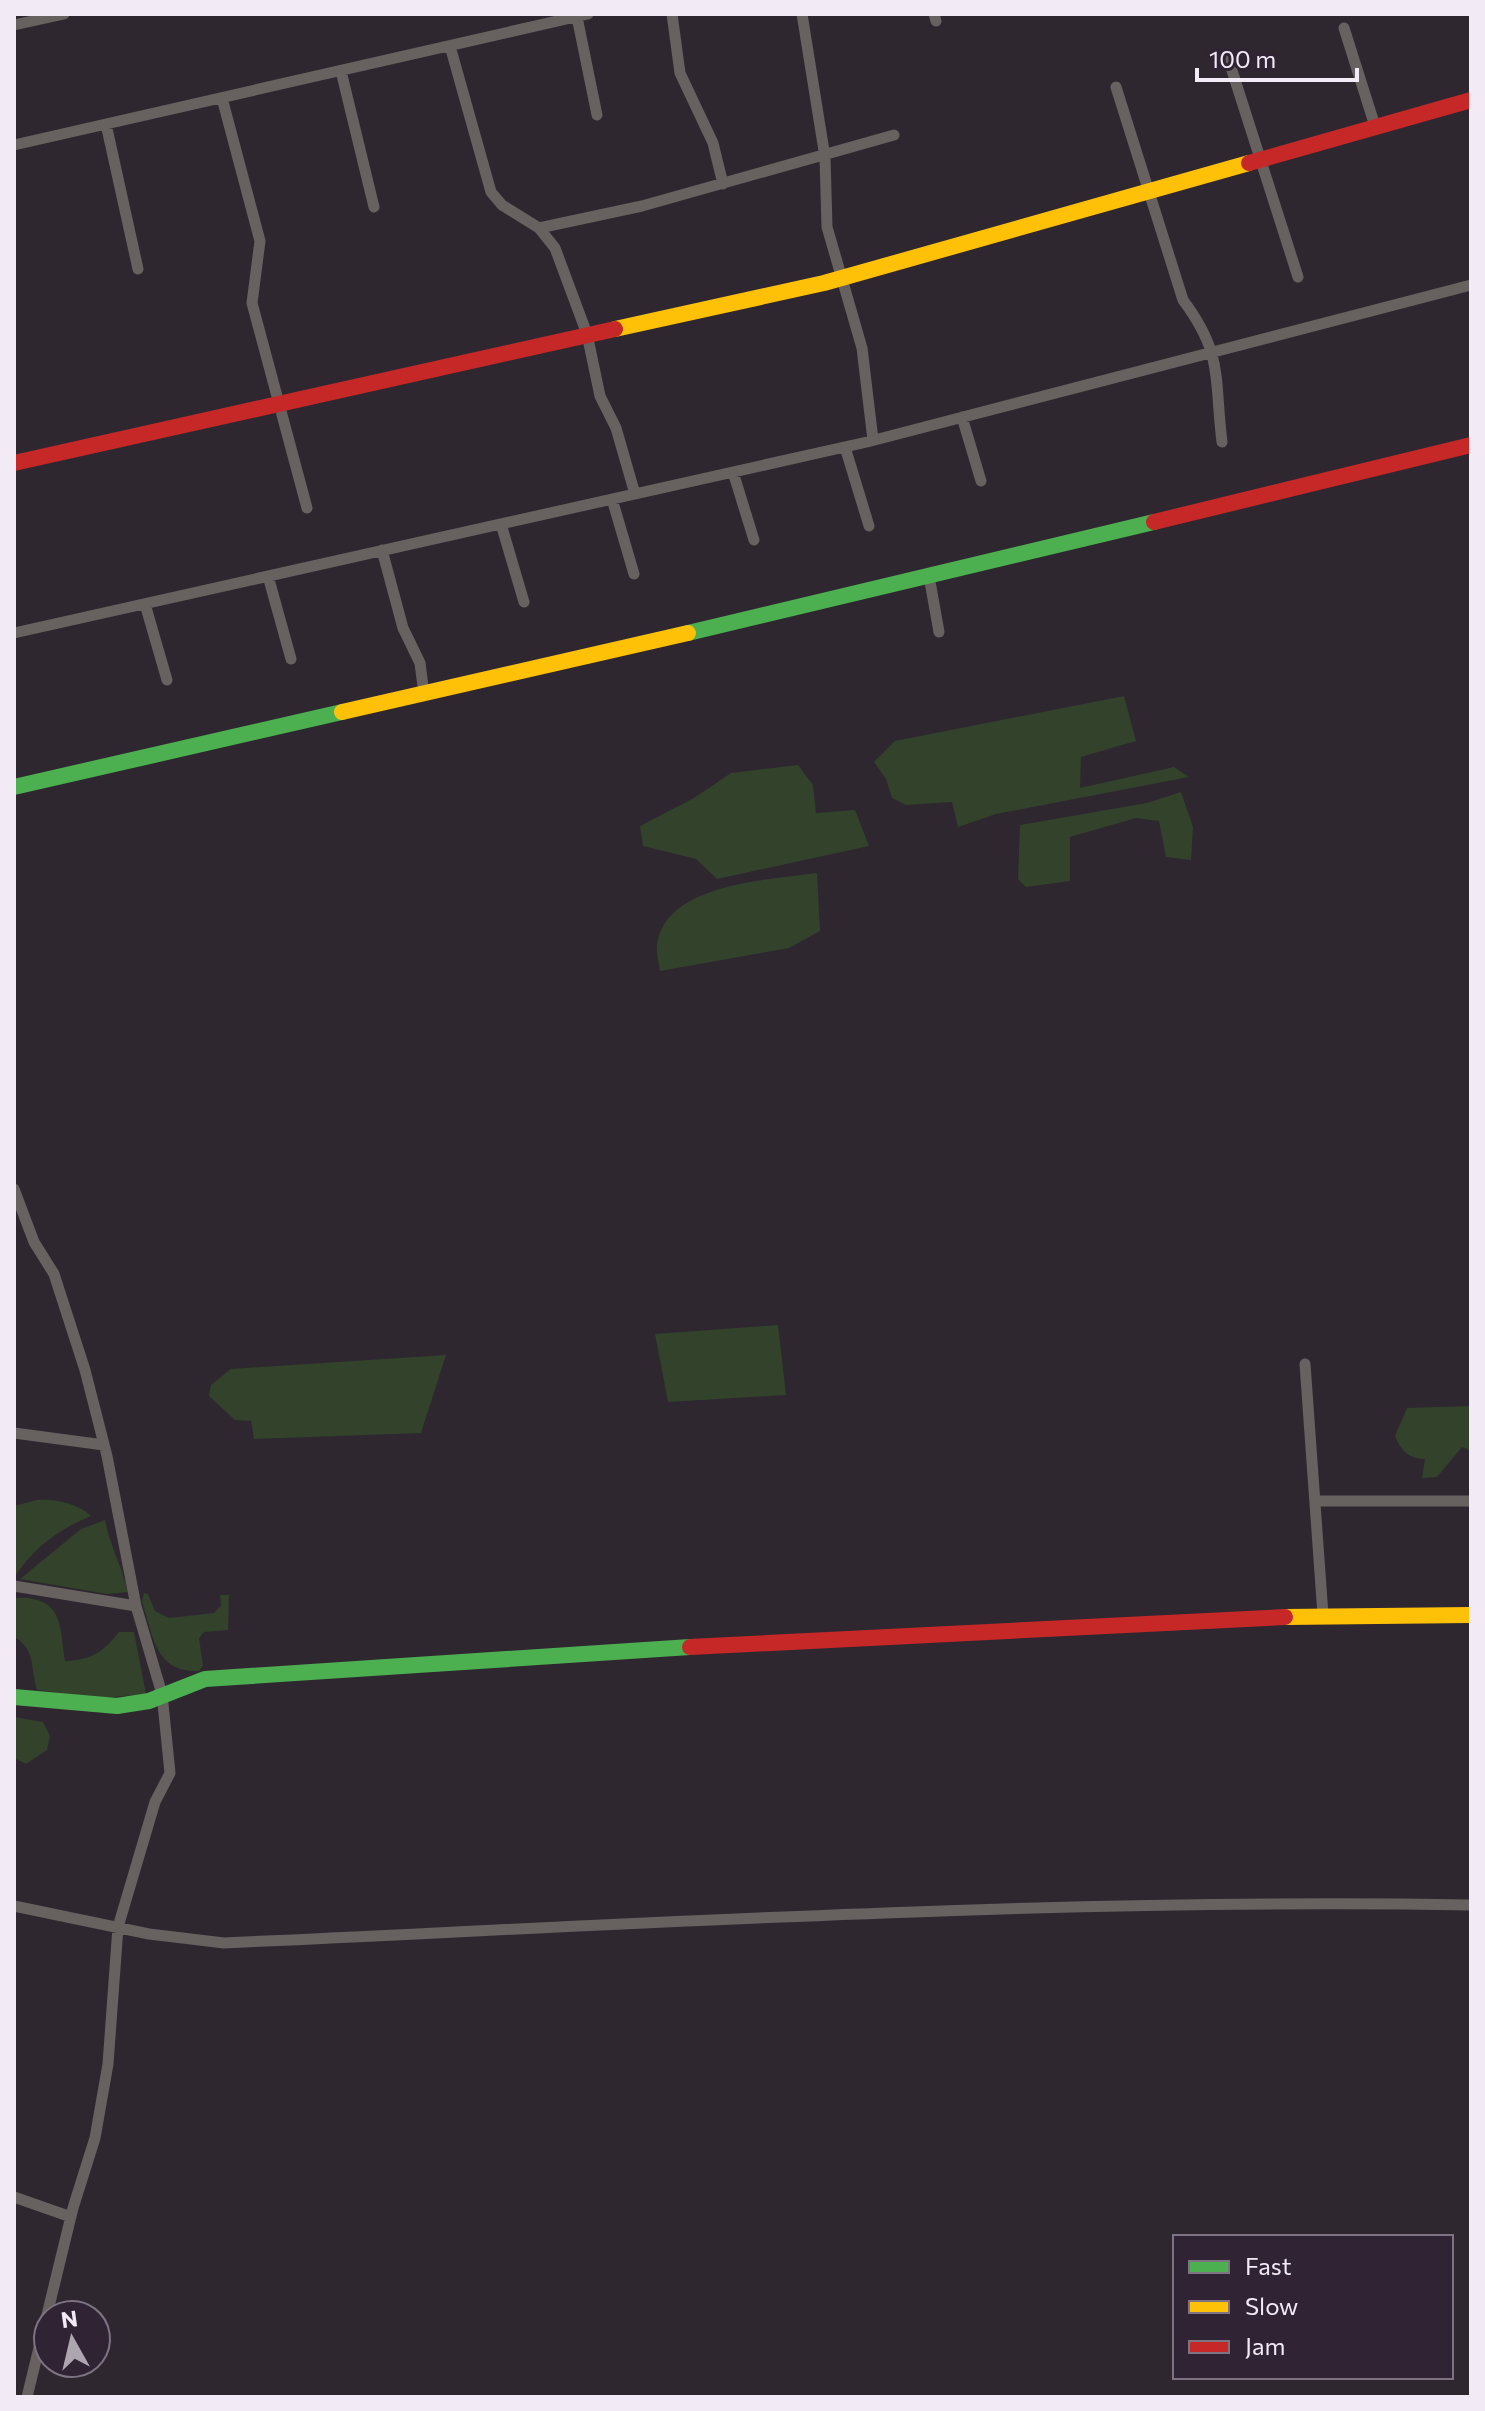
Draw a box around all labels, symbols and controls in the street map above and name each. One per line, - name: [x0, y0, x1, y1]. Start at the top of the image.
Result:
- scale bar: [1197, 32, 1357, 82]
- text: 100 m: [1209, 44, 1276, 73]
- legend: [1173, 2235, 1453, 2379]
- text: Fast: [1245, 2251, 1292, 2280]
- text: Slow: [1245, 2291, 1298, 2320]
- north arrow: [32, 2299, 112, 2379]
- text: N: [59, 2304, 79, 2333]
- text: Jam: [1245, 2331, 1285, 2360]

